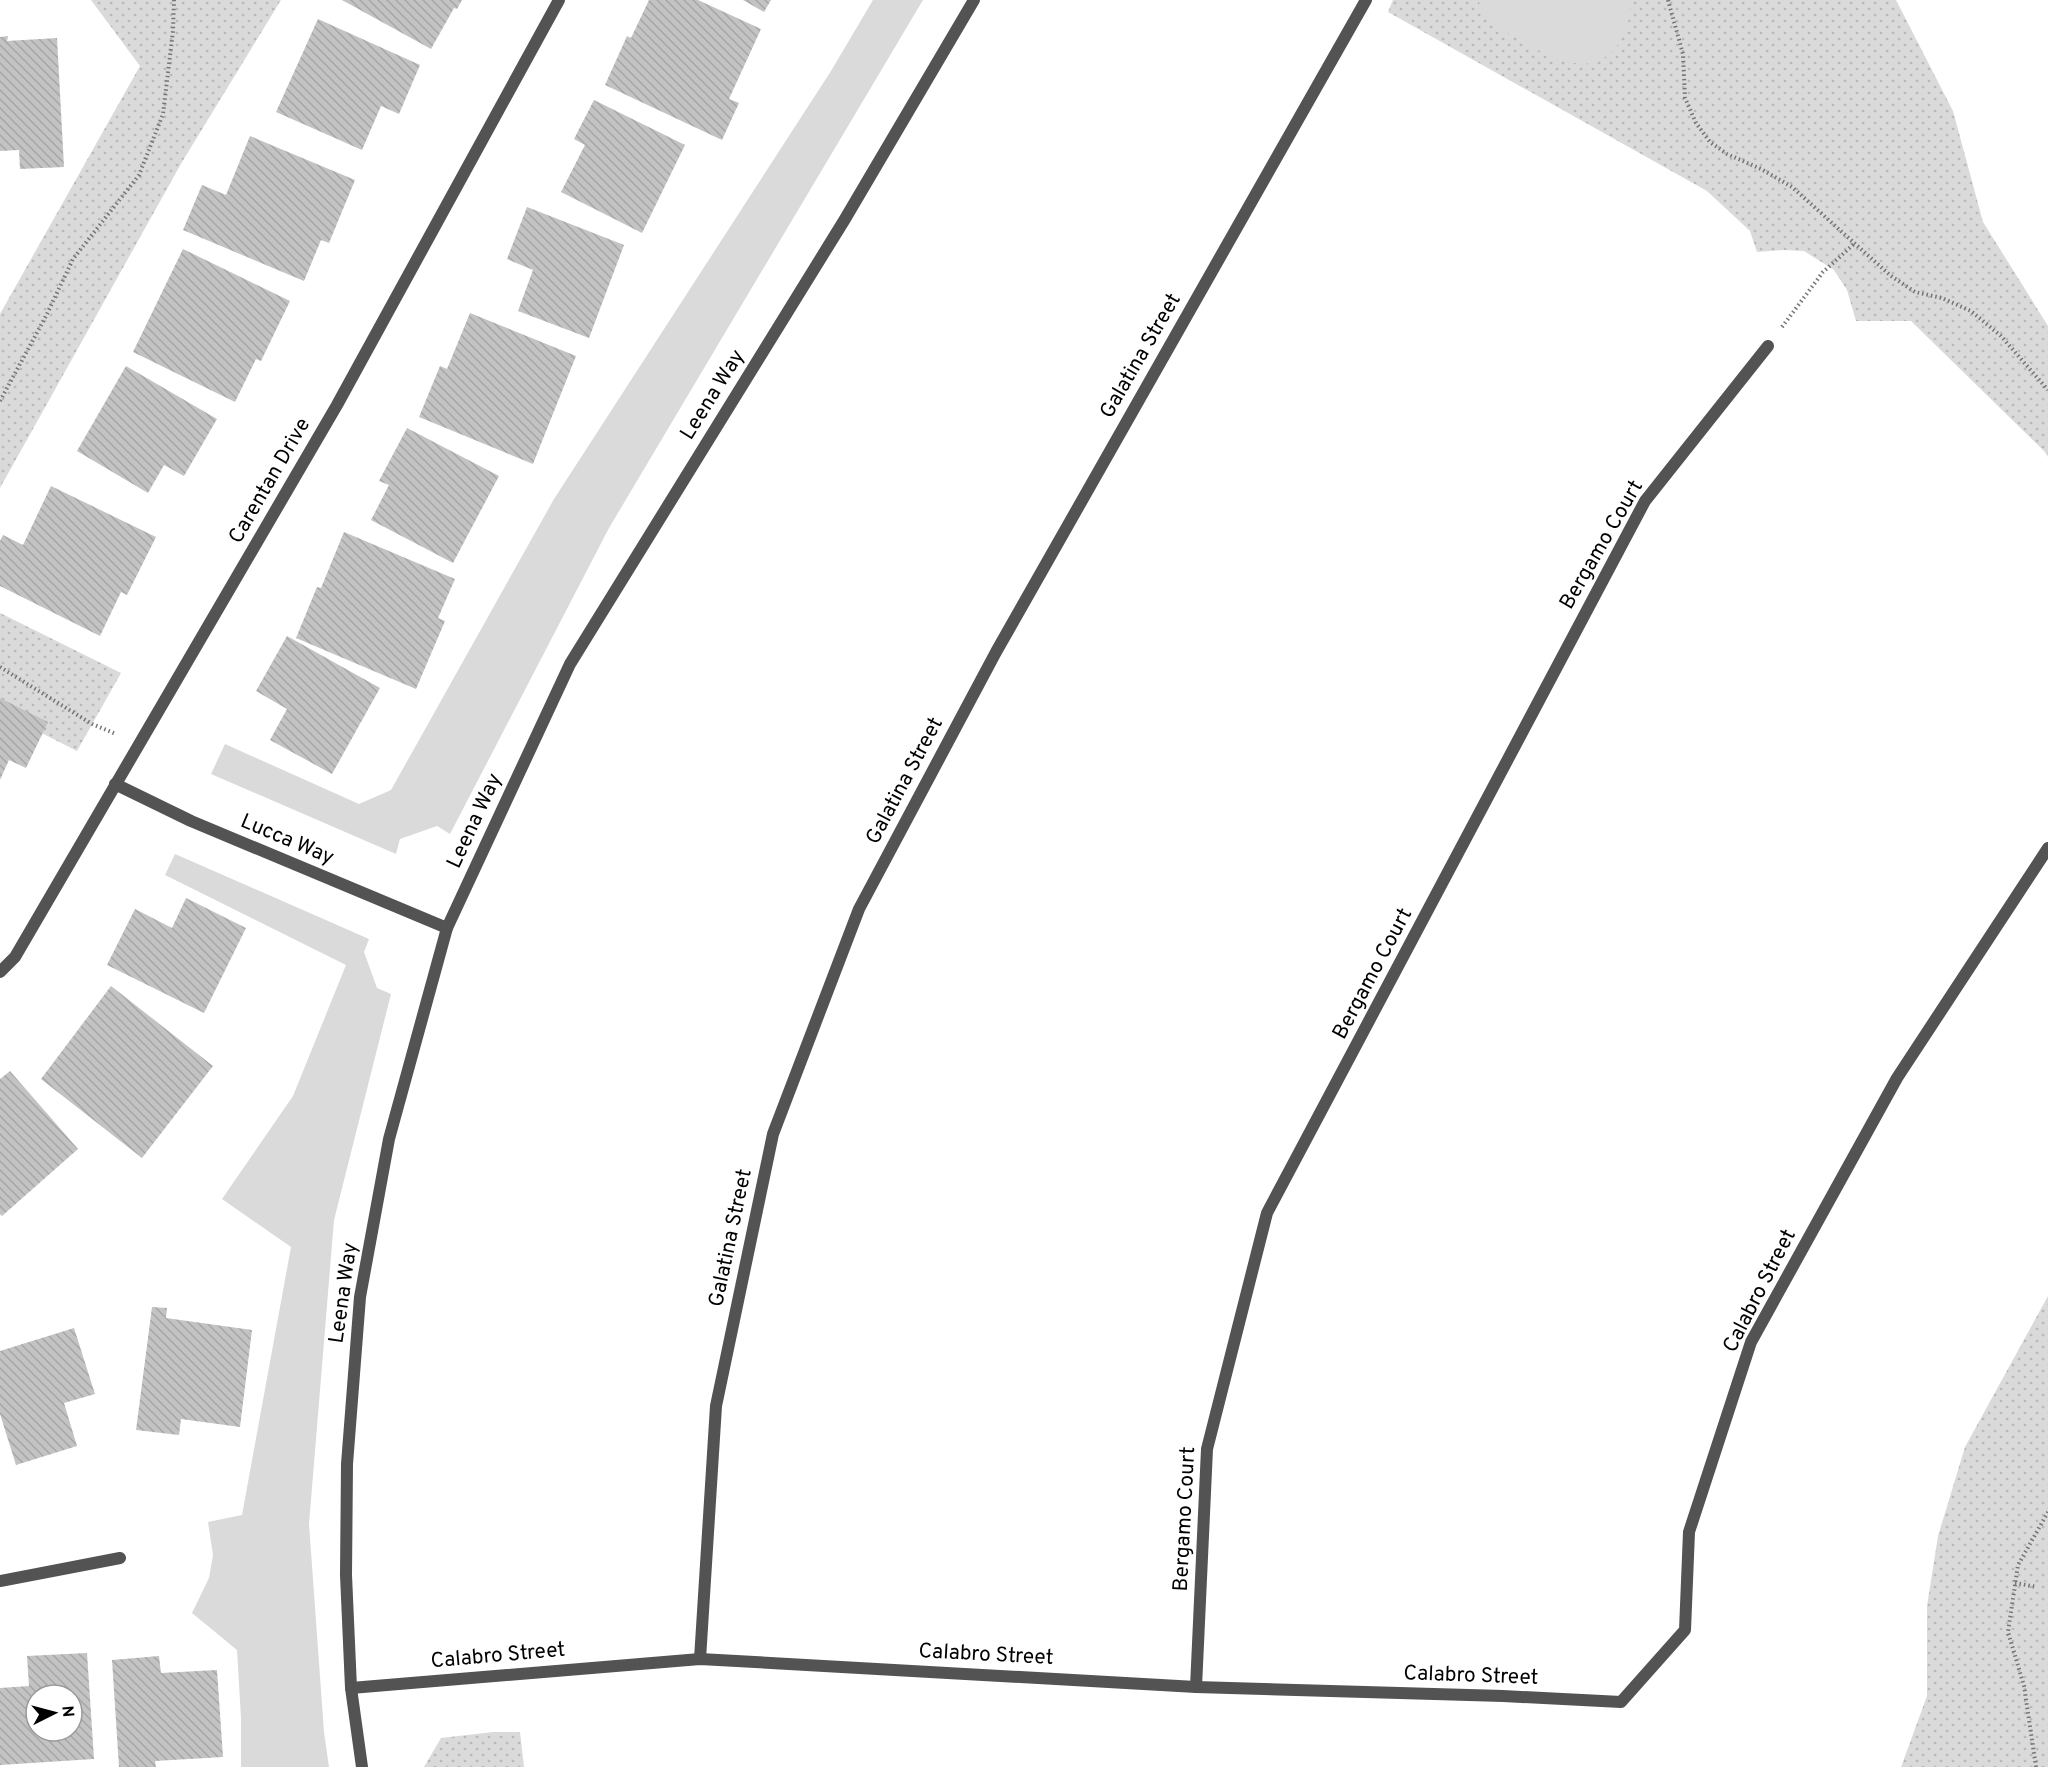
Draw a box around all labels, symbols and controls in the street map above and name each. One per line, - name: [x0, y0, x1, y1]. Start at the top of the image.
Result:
- street label: Galatina Street: [1094, 288, 1188, 424]
- street label: Leena Way: [675, 345, 751, 445]
- street label: Carentan Drive: [223, 413, 317, 549]
- street label: Bergamo Court: [1554, 475, 1650, 615]
- street label: Galatina Street: [860, 713, 950, 849]
- street label: Leena Way: [441, 769, 509, 873]
- street label: Lucca Way: [236, 808, 338, 872]
- street label: Bergamo Court: [1327, 904, 1419, 1044]
- street label: Galatina Street: [703, 1167, 759, 1309]
- street label: Calabro Street: [1717, 1225, 1803, 1357]
- street label: Leena Way: [324, 1241, 364, 1345]
- street label: Bergamo Court: [1168, 1446, 1202, 1592]
- street label: Calabro Street: [430, 1637, 566, 1675]
- street label: Calabro Street: [918, 1638, 1054, 1672]
- street label: Calabro Street: [1403, 1660, 1539, 1692]
- north arrow: [24, 1683, 84, 1743]
- text: N: [56, 1705, 77, 1718]

